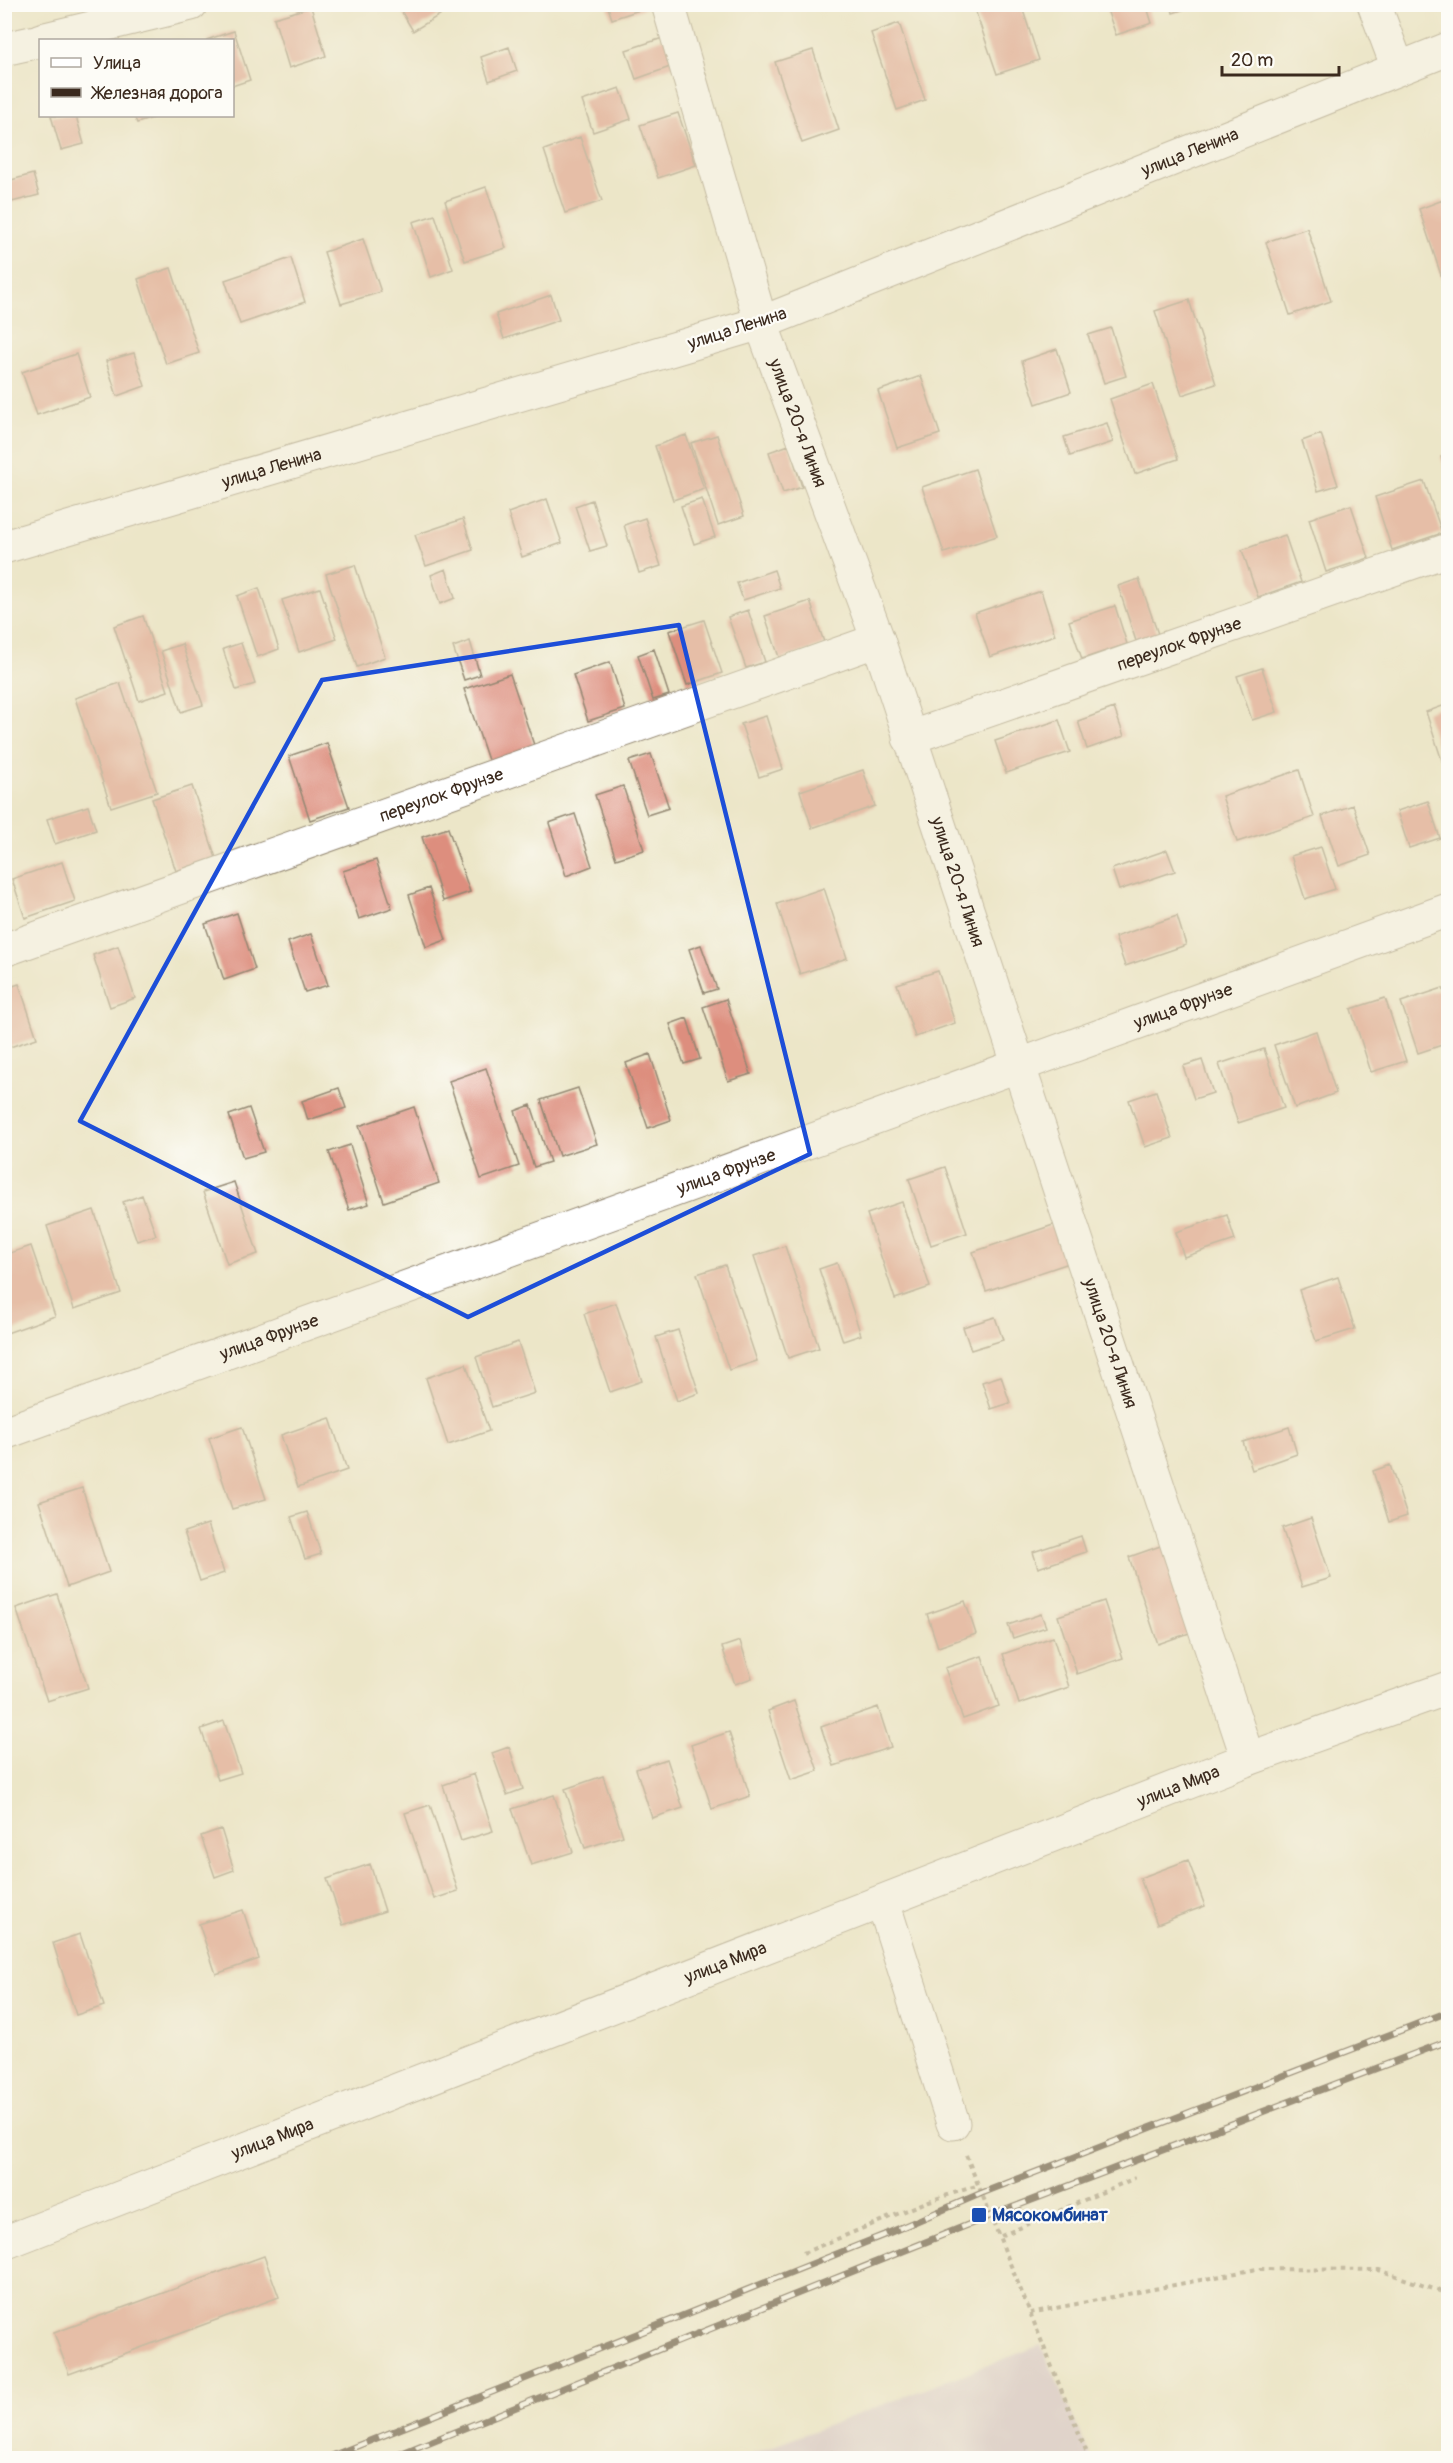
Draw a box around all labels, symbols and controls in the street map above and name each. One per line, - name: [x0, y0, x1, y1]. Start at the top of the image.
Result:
- legend: [39, 39, 234, 117]
- scale bar: [1222, 39, 1339, 77]
- text: 20 m: [1231, 49, 1273, 72]
- text: Улица: [93, 52, 141, 75]
- text: Железная дорога: [90, 82, 223, 105]
- street label: улица Ленина: [1137, 123, 1242, 183]
- street label: улица Ленина: [684, 302, 790, 356]
- street label: улица 20-я Линия: [763, 355, 832, 491]
- street label: улица Ленина: [218, 443, 324, 494]
- street label: переулок Фрунзе: [1114, 612, 1245, 677]
- street label: переулок Фрунзе: [376, 763, 507, 828]
- street label: улица 20-я Линия: [925, 813, 990, 950]
- street label: улица Фрунзе: [1130, 978, 1236, 1035]
- street label: улица Фрунзе: [673, 1143, 779, 1201]
- street label: улица 20-я Линия: [1078, 1275, 1142, 1411]
- street label: улица Фрунзе: [216, 1309, 322, 1366]
- street label: улица Мира: [1133, 1760, 1223, 1813]
- street label: улица Мира: [680, 1936, 770, 1990]
- street label: улица Мира: [227, 2113, 317, 2166]
- place label: Мясокомбинат: [992, 2204, 1109, 2227]
- marker: Мясокомбинат: [970, 2206, 988, 2224]

